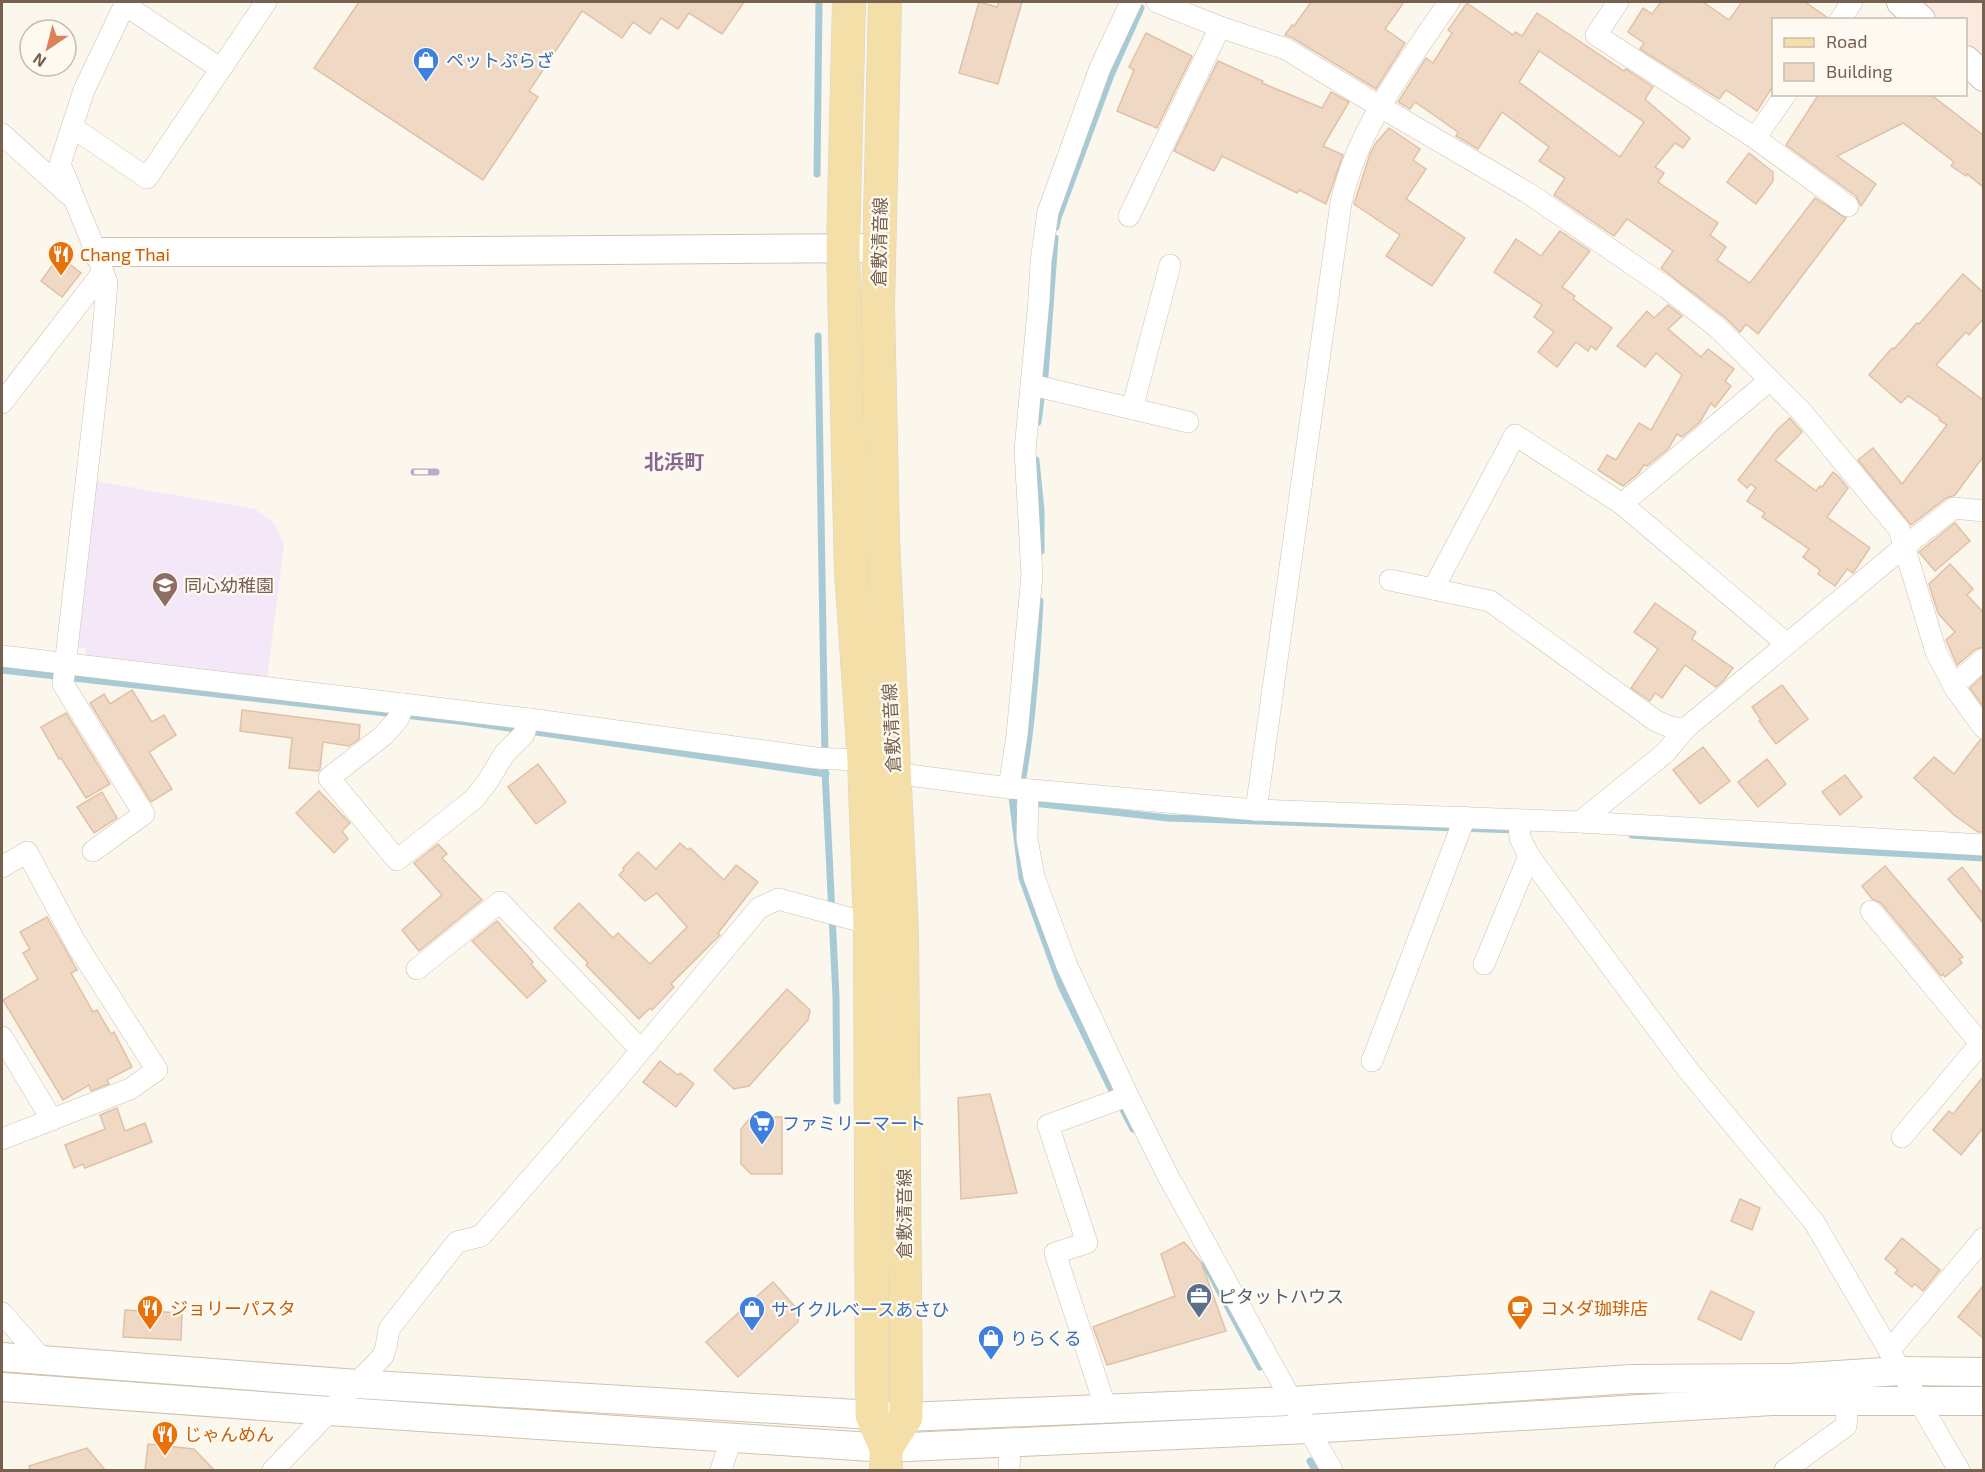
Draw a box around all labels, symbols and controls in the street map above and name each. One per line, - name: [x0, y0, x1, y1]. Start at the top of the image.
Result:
- north arrow: [18, 18, 78, 78]
- legend: [1772, 18, 1967, 96]
- text: Road: [1826, 30, 1867, 52]
- shop icon: ペットぷらざ: [411, 45, 441, 83]
- place label: ペットぷらざ: [446, 49, 554, 71]
- text: N: [29, 50, 49, 72]
- text: Building: [1826, 60, 1893, 82]
- street label: 倉敷清音線: [867, 197, 891, 287]
- restaurant icon: Chang Thai: [46, 239, 76, 277]
- place label: Chang Thai: [80, 243, 170, 265]
- district label: 北浜町: [644, 449, 704, 473]
- school or university icon: 同心幼稚園: [150, 570, 180, 608]
- place label: 同心幼稚園: [184, 574, 274, 596]
- street label: 倉敷清音線: [878, 682, 904, 774]
- supermarket icon: ファミリーマート: [747, 1108, 777, 1146]
- place label: ファミリーマート: [782, 1112, 926, 1134]
- street label: 倉敷清音線: [893, 1169, 915, 1259]
- office icon: ピタットハウス: [1184, 1281, 1214, 1319]
- place label: ピタットハウス: [1218, 1285, 1344, 1307]
- restaurant icon: ジョリーパスタ: [135, 1293, 165, 1331]
- cafe icon: コメダ珈琲店: [1505, 1293, 1535, 1331]
- shop icon: サイクルベースあさひ: [737, 1294, 767, 1332]
- place label: ジョリーパスタ: [170, 1297, 296, 1319]
- place label: コメダ珈琲店: [1540, 1297, 1648, 1319]
- place label: サイクルベースあさひ: [771, 1298, 949, 1320]
- shop icon: りらくる: [976, 1323, 1006, 1361]
- place label: りらくる: [1010, 1327, 1082, 1349]
- restaurant icon: じゃんめん: [150, 1419, 180, 1457]
- place label: じゃんめん: [184, 1423, 274, 1445]

